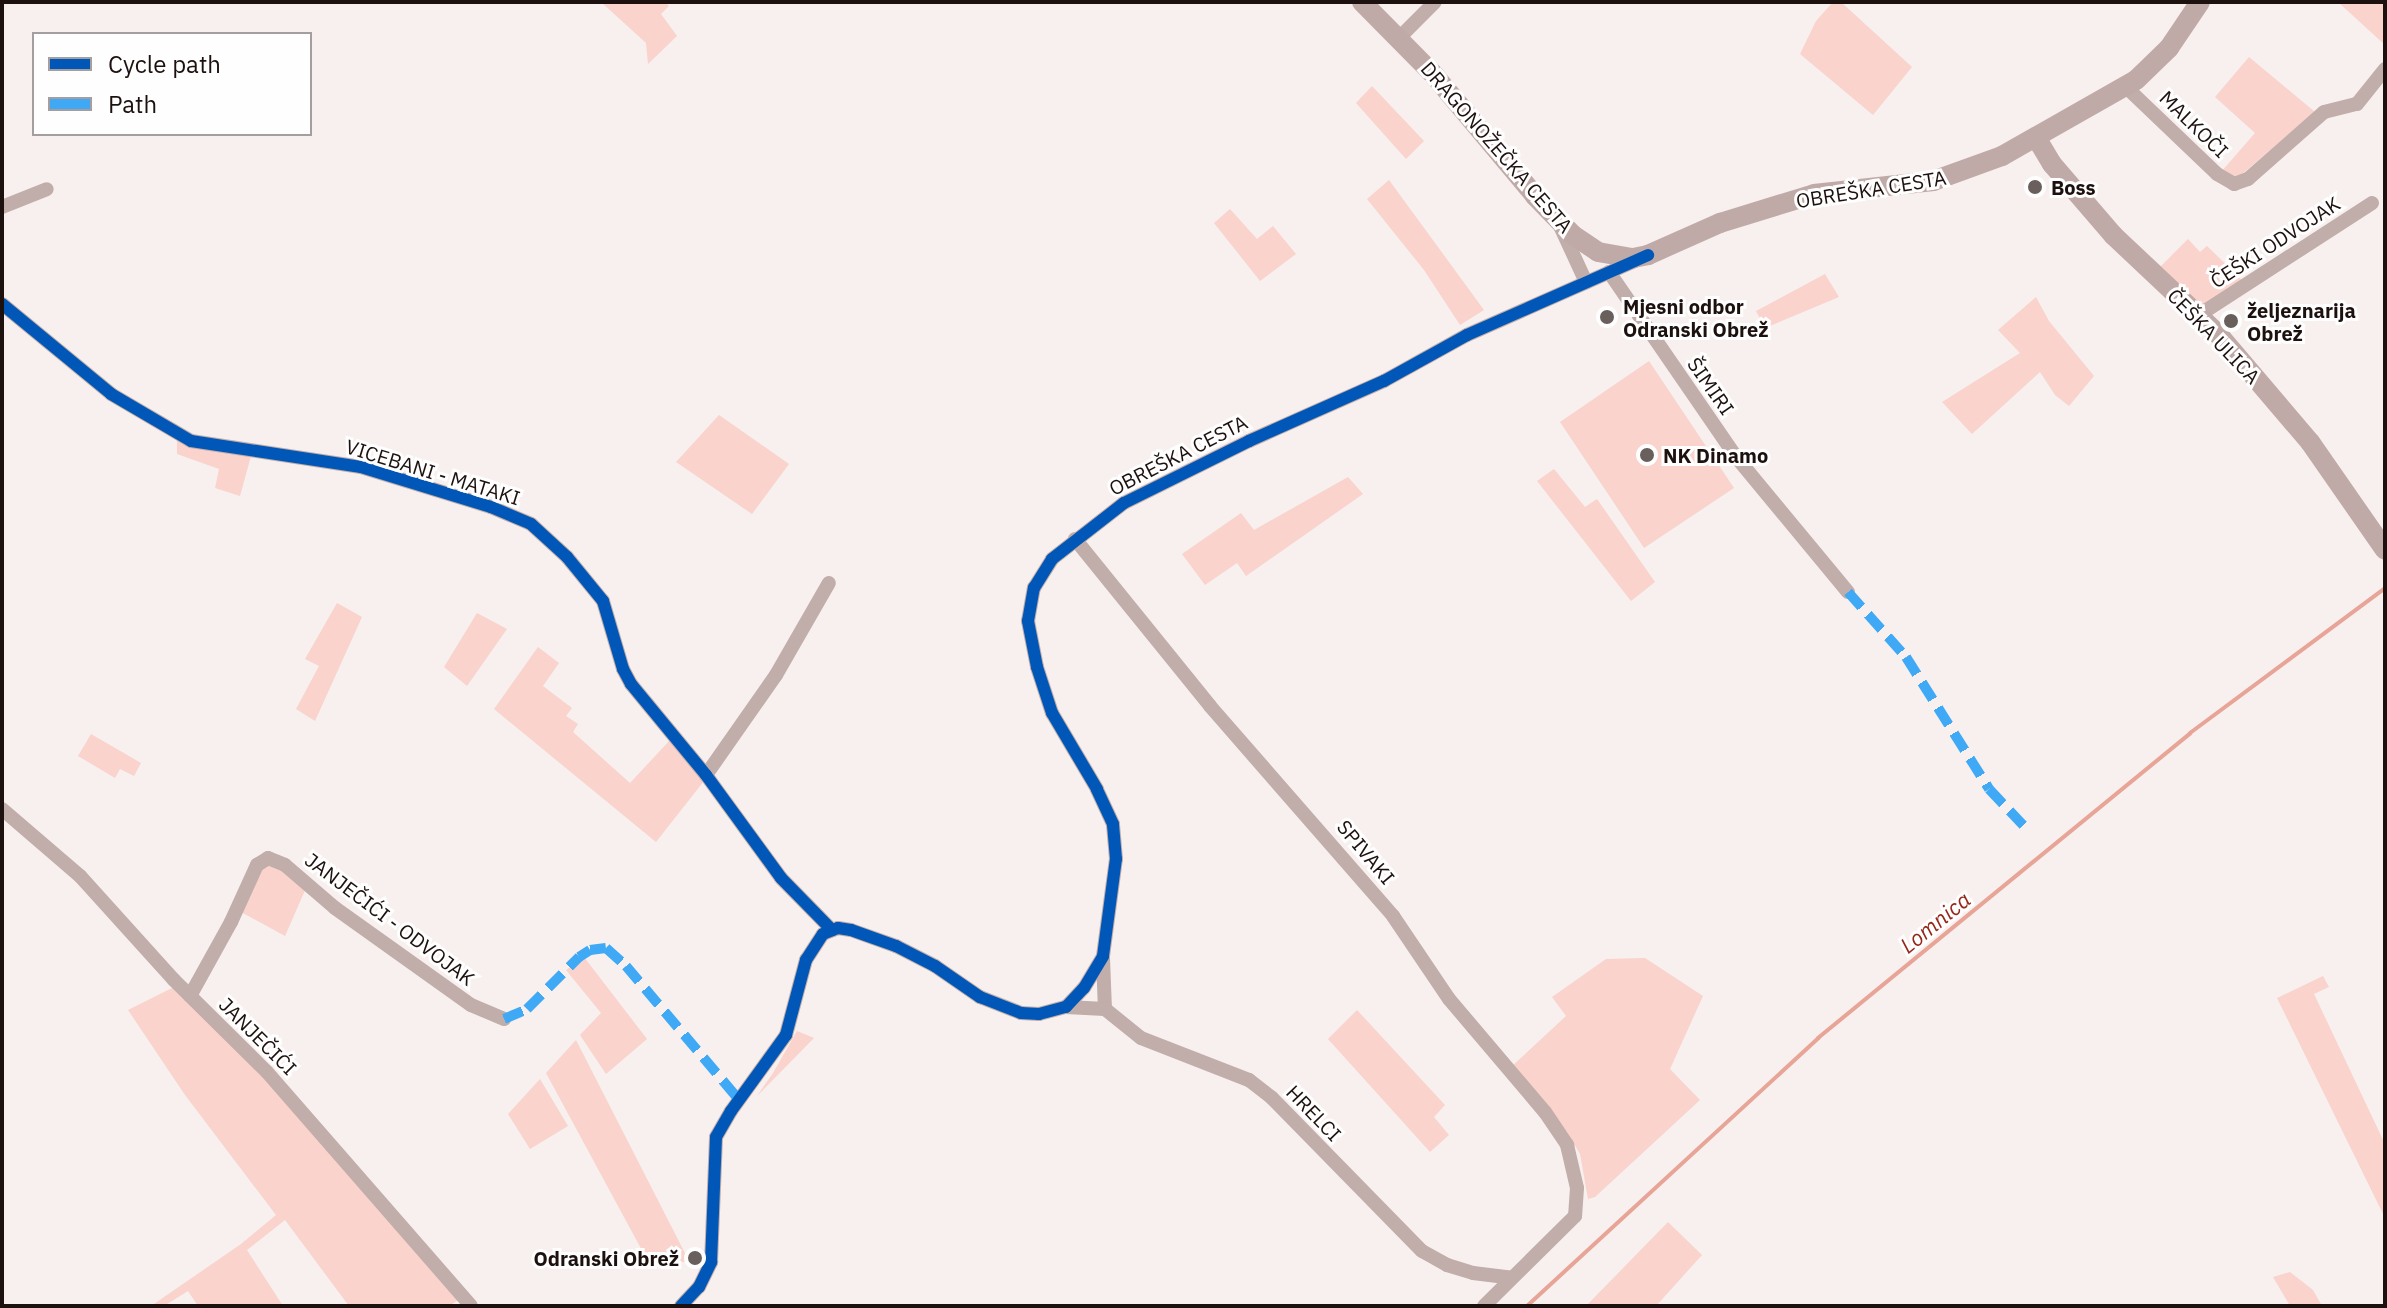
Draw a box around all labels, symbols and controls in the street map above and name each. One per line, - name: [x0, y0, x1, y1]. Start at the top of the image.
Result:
- legend: [32, 32, 312, 136]
- text: Cycle path: [108, 48, 221, 80]
- street label: DRAGONOŽEČKA CESTA: [1416, 56, 1578, 238]
- street label: MALKOČI: [2155, 86, 2233, 162]
- text: Path: [108, 88, 157, 120]
- street label: OBREŠKA CESTA: [1794, 165, 1948, 213]
- place label: Boss: [2051, 175, 2096, 199]
- marker: Boss: [2026, 178, 2044, 196]
- street label: ČEŠKI ODVOJAK: [2206, 191, 2344, 293]
- street label: ČEŠKA ULICA: [2163, 284, 2265, 388]
- place label: Mjesni odbor Odranski Obrež: [1623, 294, 1769, 341]
- place label: željeznarija Obrež: [2247, 298, 2356, 345]
- marker: Mjesni odbor Odranski Obrež: [1598, 308, 1616, 326]
- marker: željeznarija Obrež: [2222, 312, 2240, 330]
- street label: ŠIMIRI: [1683, 353, 1739, 419]
- street label: OBREŠKA CESTA: [1105, 410, 1251, 500]
- street label: VICEBANI - MATAKI: [343, 434, 523, 510]
- place label: NK Dinamo: [1663, 443, 1768, 467]
- marker: NK Dinamo: [1638, 446, 1656, 464]
- street label: SPIVAKI: [1332, 815, 1400, 889]
- street label: JANJEČIĆI - ODVOJAK: [301, 847, 479, 991]
- water label: Lomnica: [1895, 886, 1975, 958]
- street label: JANJEČIĆI: [214, 992, 302, 1080]
- street label: HRELCI: [1282, 1080, 1346, 1146]
- place label: Odranski Obrež: [533, 1246, 679, 1270]
- marker: Odranski Obrež: [686, 1249, 704, 1267]

